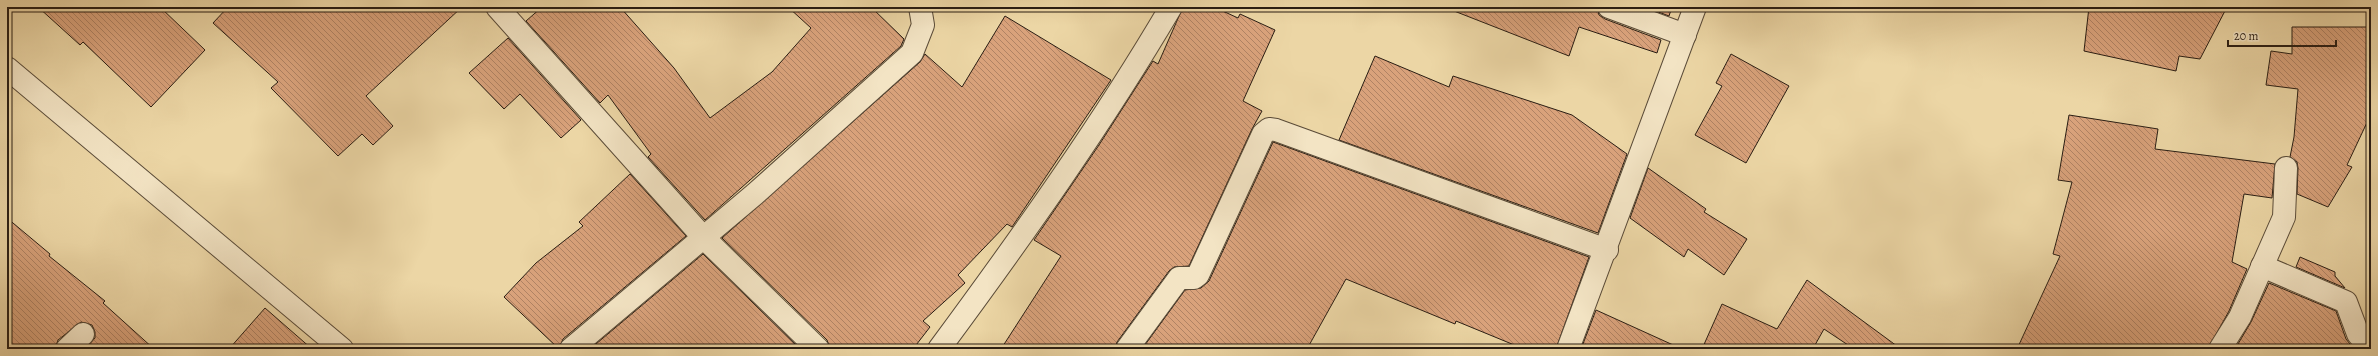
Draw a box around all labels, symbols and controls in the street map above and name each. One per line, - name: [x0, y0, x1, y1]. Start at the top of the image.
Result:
- scale bar: [2228, 22, 2336, 48]
- text: 20 m: [2234, 28, 2258, 44]

